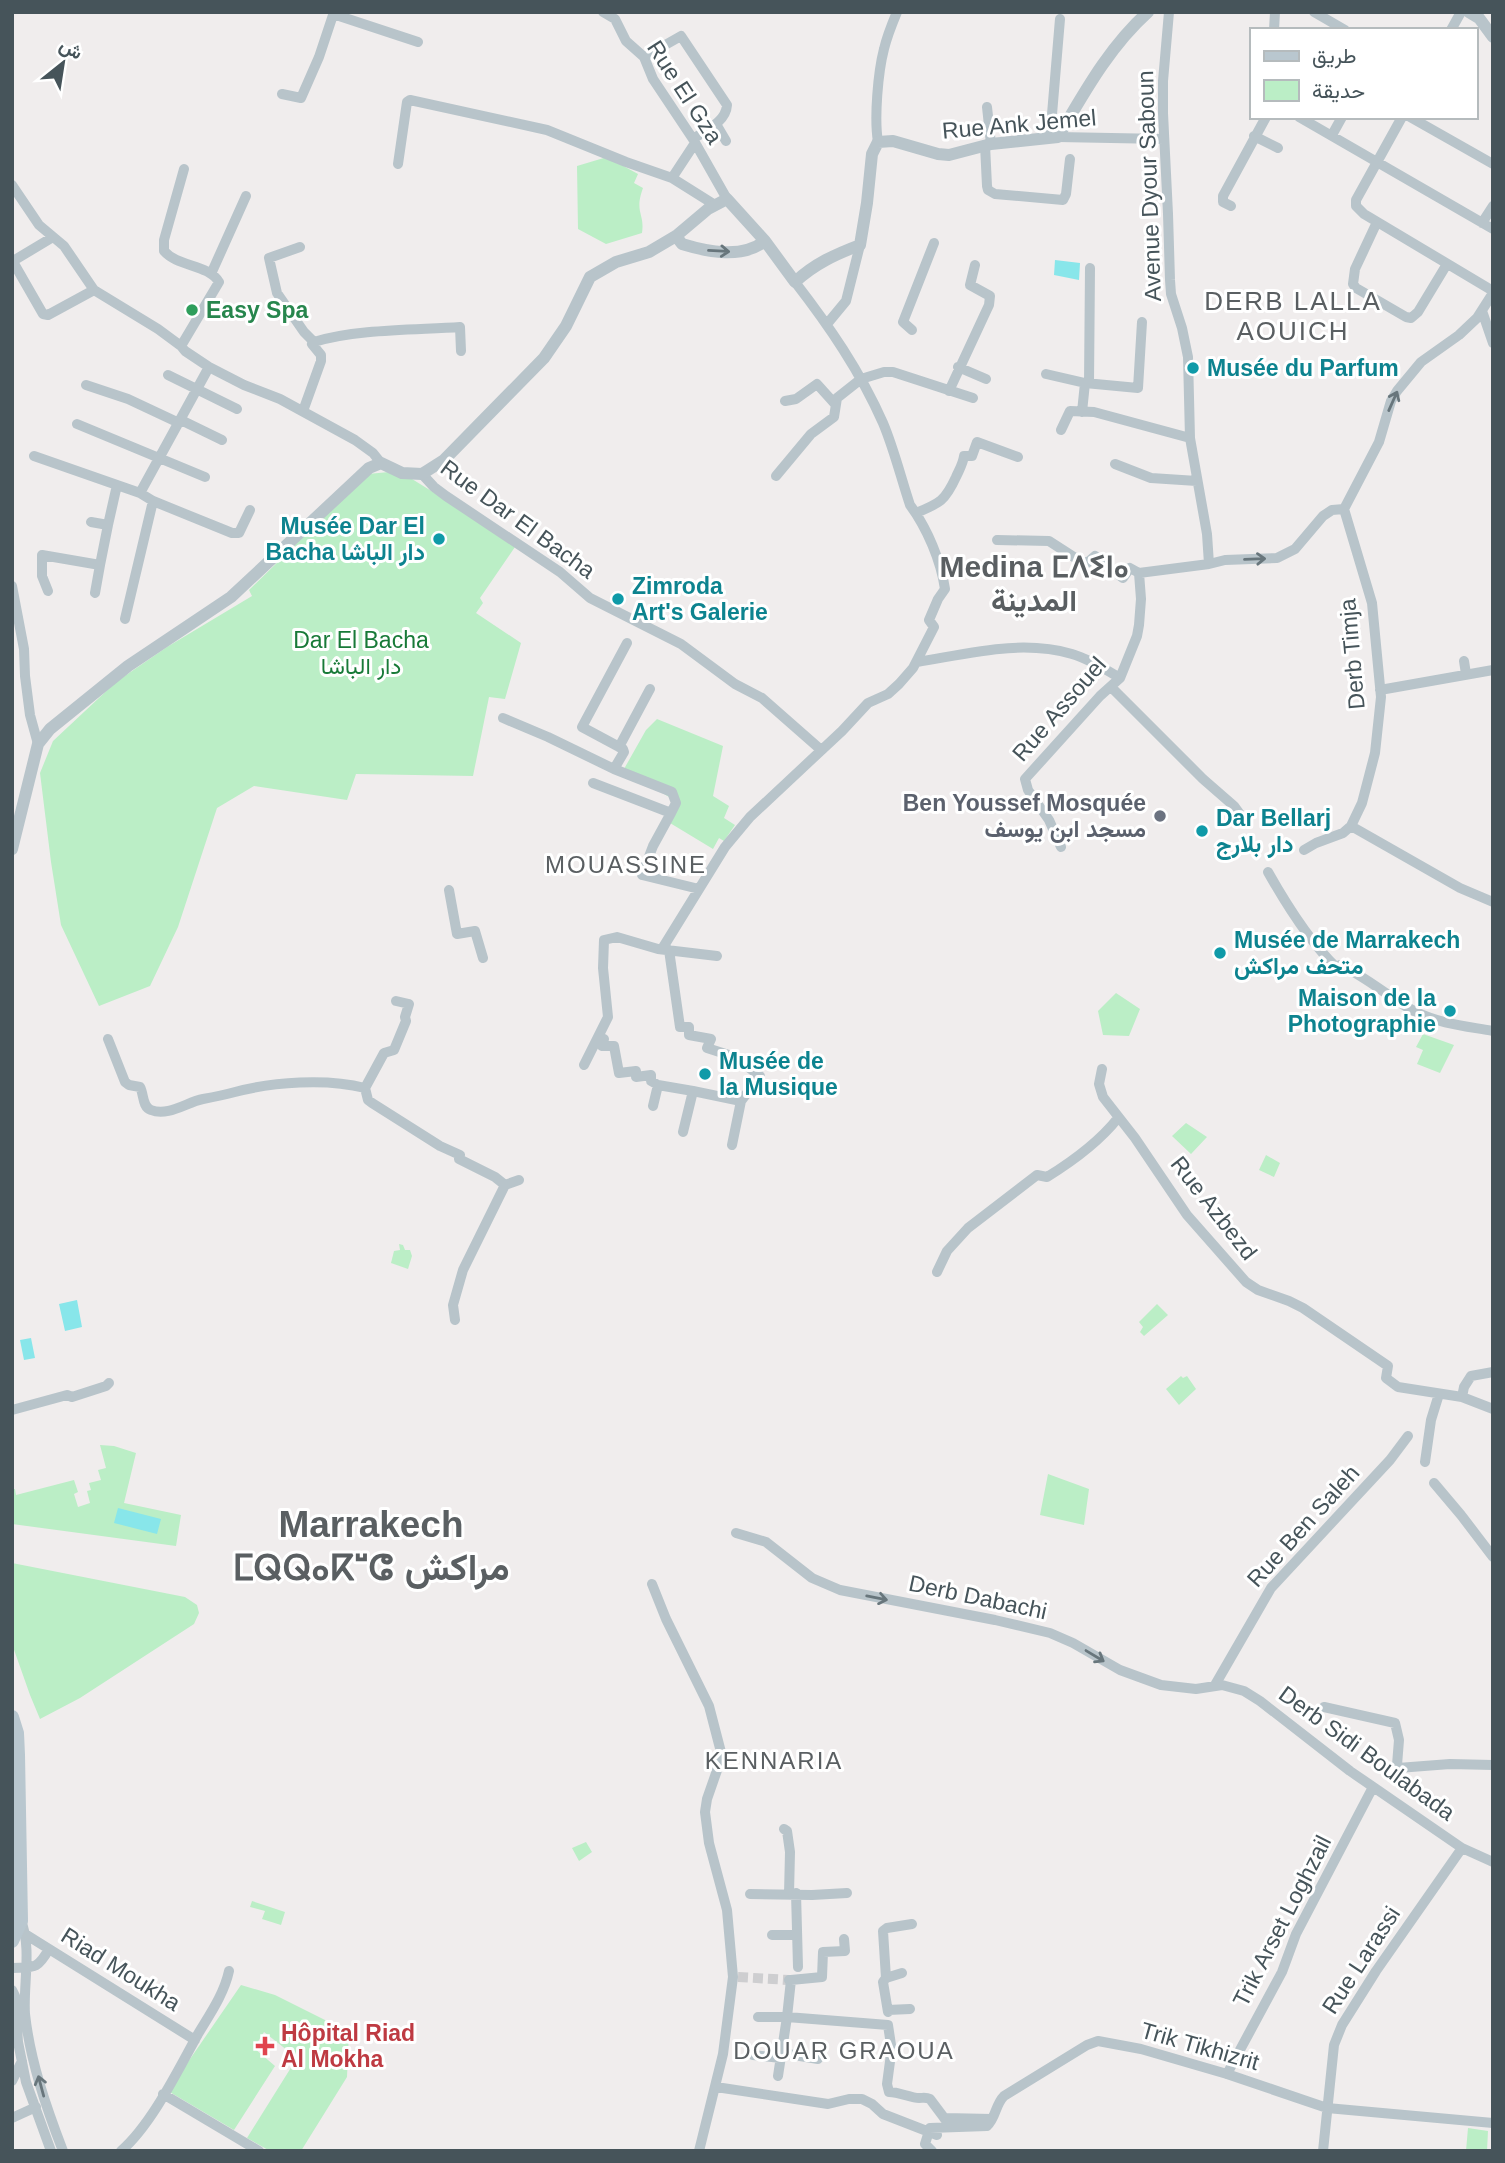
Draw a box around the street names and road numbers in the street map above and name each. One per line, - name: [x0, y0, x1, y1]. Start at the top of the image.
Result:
- street label: Rue El Gza: [642, 36, 728, 149]
- street label: Avenue Dyour Saboun: [1132, 70, 1166, 302]
- street label: Rue Ank Jemel: [941, 104, 1097, 144]
- street label: Rue Dar El Bacha: [436, 454, 600, 584]
- street label: Derb Timja: [1334, 597, 1370, 711]
- street label: Rue Assouel: [1007, 652, 1111, 766]
- street label: Rue Azbezd: [1166, 1151, 1262, 1265]
- street label: Rue Ben Saleh: [1242, 1460, 1364, 1592]
- street label: Derb Dabachi: [907, 1570, 1049, 1624]
- street label: Derb Sidi Boulabada: [1274, 1680, 1460, 1826]
- street label: Trik Arset Loghzail: [1228, 1831, 1336, 2011]
- street label: Rue Larassi: [1317, 1901, 1405, 2019]
- street label: Riad Moukha: [57, 1922, 186, 2016]
- street label: Trik Tikhizrit: [1138, 2017, 1263, 2075]

